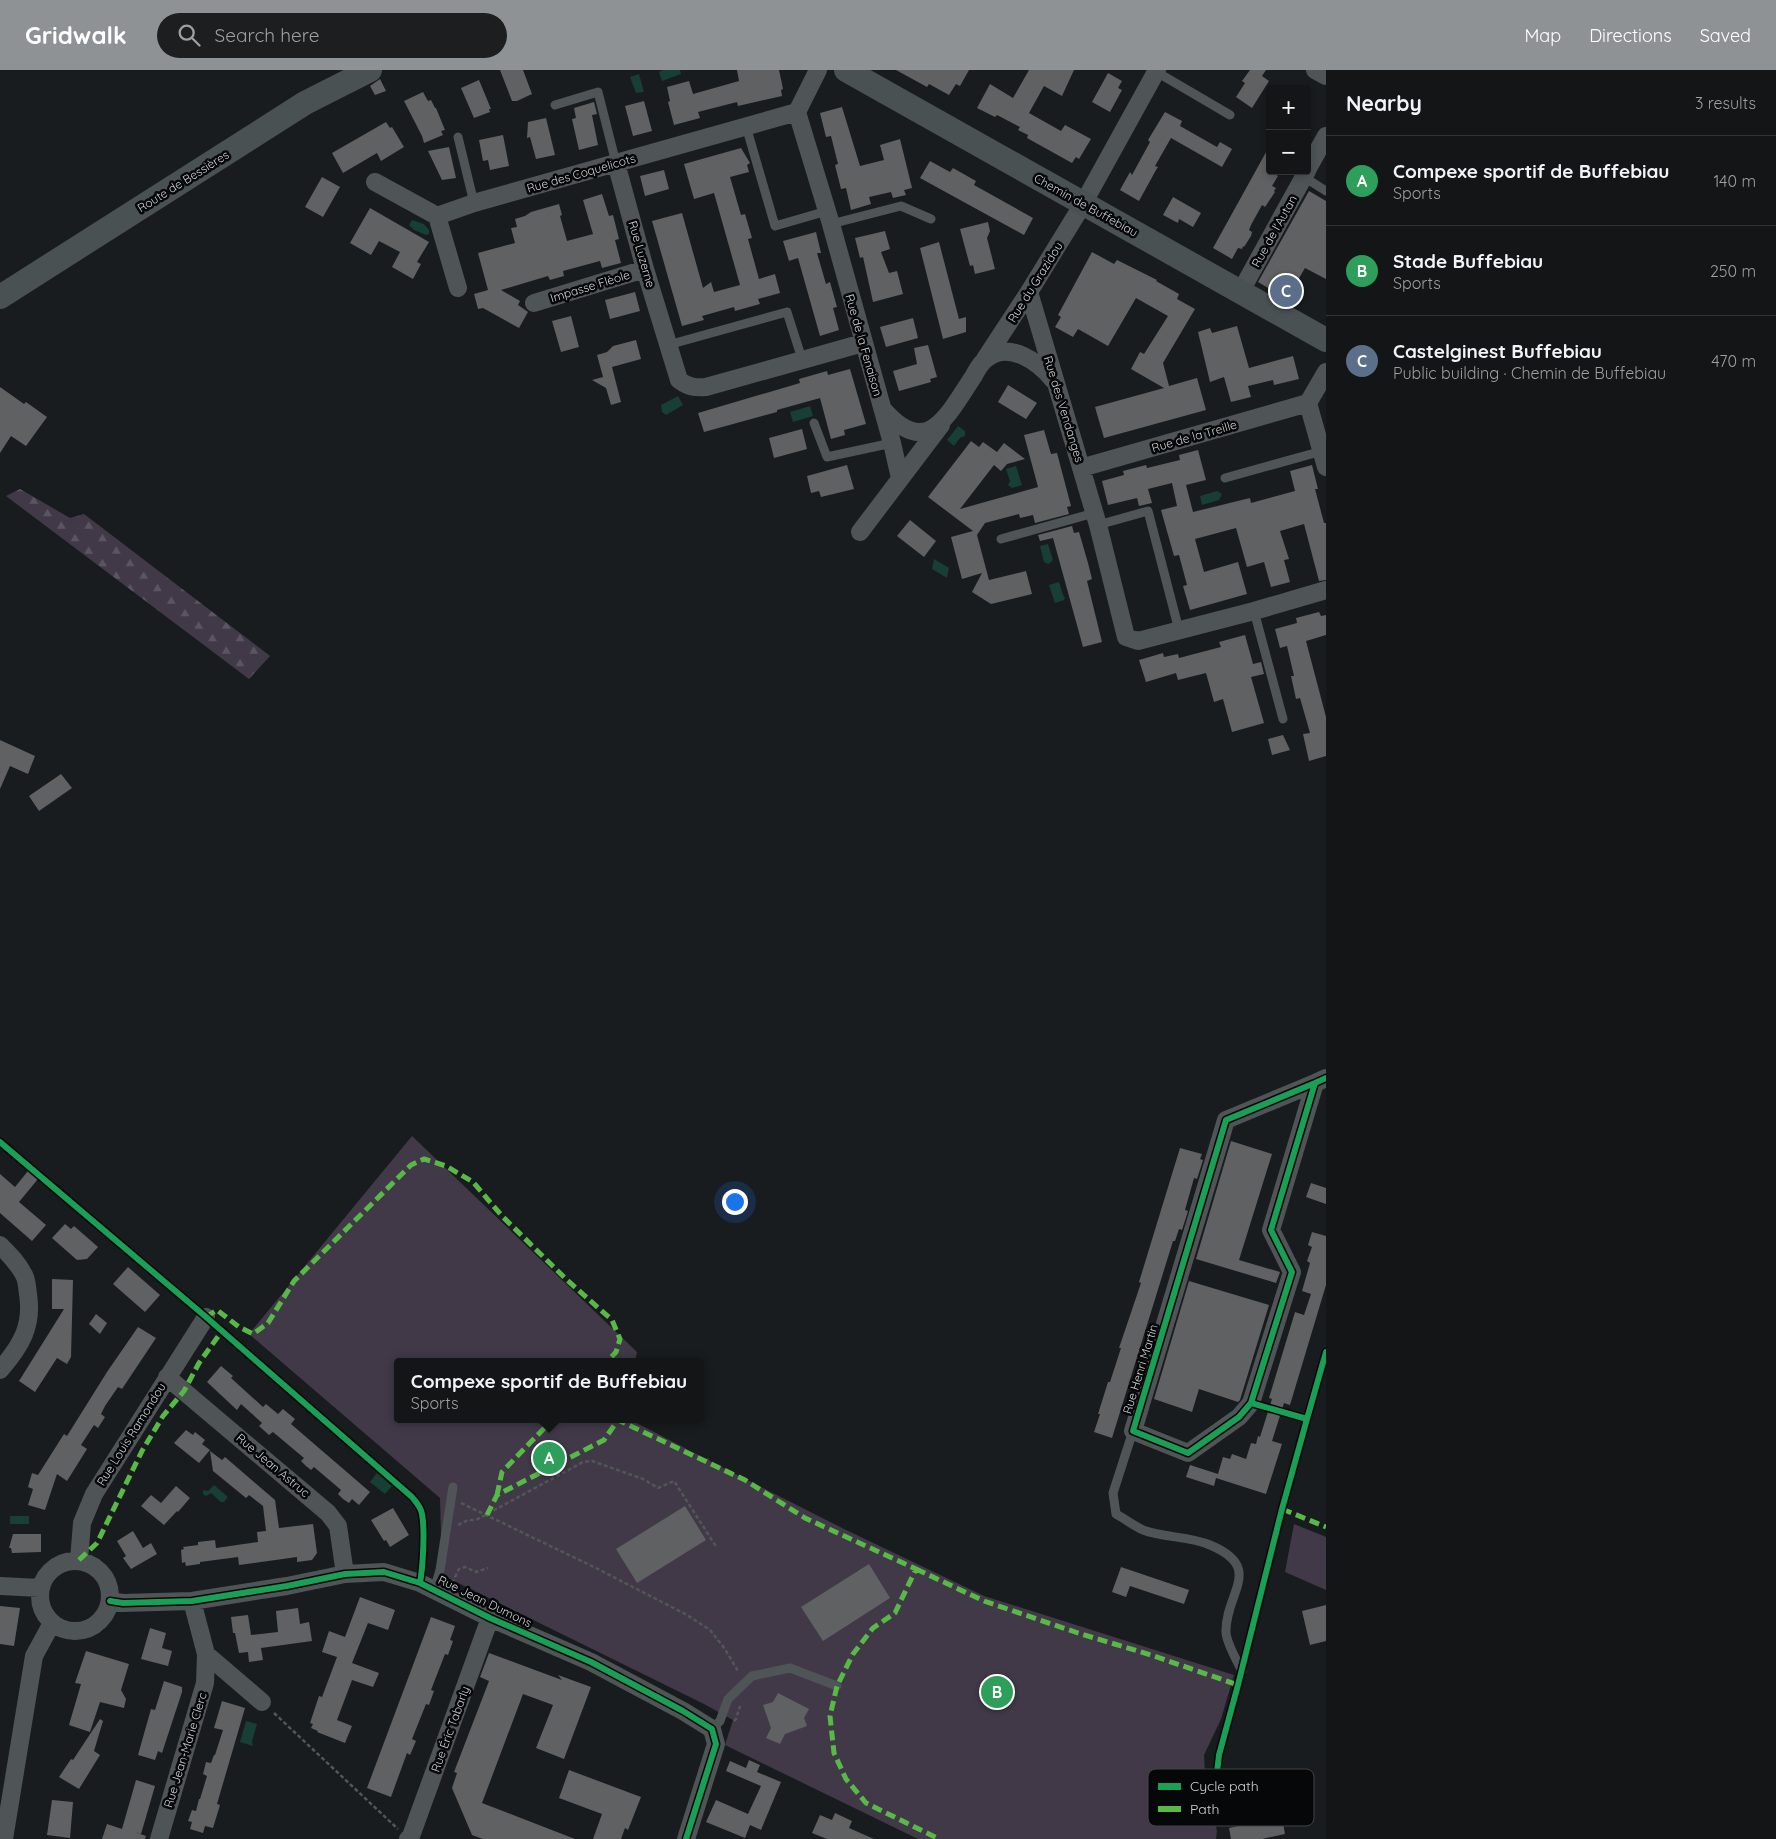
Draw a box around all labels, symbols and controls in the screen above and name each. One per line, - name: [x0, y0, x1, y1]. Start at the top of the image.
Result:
- search box: [157, 13, 507, 58]
- text: Gridwalk: [25, 20, 127, 50]
- icon: search: [175, 21, 203, 49]
- text: Search here: [215, 23, 319, 47]
- text: Map: [1524, 24, 1561, 47]
- text: Directions: [1589, 24, 1672, 47]
- text: Saved: [1700, 24, 1751, 47]
- map controls: [1266, 85, 1311, 175]
- button: +: [1266, 85, 1311, 130]
- text: Nearby: [1346, 90, 1422, 116]
- text: 3 results: [1695, 93, 1756, 113]
- button: −: [1266, 130, 1311, 175]
- street label: Route de Bessières: [134, 147, 232, 215]
- street label: Rue des Coquelicots: [525, 150, 637, 196]
- text: Compexe sportif de Buffebiau: [1393, 159, 1669, 183]
- street label: Chemin de Buffebiau: [1031, 170, 1141, 240]
- text: A: [1357, 171, 1367, 191]
- text: 140 m: [1713, 171, 1756, 191]
- text: Sports: [1393, 183, 1441, 203]
- street label: Rue de l'Autan: [1248, 192, 1300, 270]
- street label: Rue Luzerne: [625, 219, 659, 289]
- street label: Rue du Grazidou: [1004, 239, 1066, 325]
- text: Stade Buffebiau: [1393, 249, 1543, 273]
- text: B: [1357, 261, 1367, 281]
- text: 250 m: [1710, 261, 1756, 281]
- street label: Impasse Flèole: [548, 267, 632, 305]
- pin: C: [1270, 272, 1302, 310]
- text: Sports: [1393, 273, 1441, 293]
- street label: Rue de la Fenaison: [842, 292, 886, 398]
- text: Castelginest Buffebiau: [1393, 339, 1602, 363]
- text: C: [1357, 351, 1367, 371]
- text: 470 m: [1711, 351, 1756, 371]
- street label: Rue des Vendanges: [1041, 354, 1087, 464]
- text: Public building · Chemin de Buffebiau: [1393, 363, 1666, 383]
- street label: Rue de la Treille: [1150, 417, 1239, 455]
- your location: [722, 1189, 748, 1215]
- street label: Rue Henri Martin: [1119, 1322, 1161, 1416]
- popup: [394, 1358, 704, 1423]
- text: Compexe sportif de Buffebiau: [411, 1369, 687, 1393]
- street label: Rue Louis Ramondou: [93, 1380, 169, 1488]
- text: Sports: [411, 1393, 459, 1413]
- street label: Rue Jean Astruc: [233, 1430, 313, 1500]
- pin: A: [533, 1439, 565, 1477]
- street label: Rue Jean Dumons: [436, 1572, 535, 1630]
- pin: B: [981, 1673, 1013, 1711]
- street label: Rue Éric Tabarly: [428, 1684, 472, 1774]
- street label: Rue Jean-Marie Clerc: [160, 1691, 210, 1809]
- legend: [1148, 1769, 1314, 1826]
- text: Cycle path: [1190, 1777, 1259, 1795]
- text: Path: [1190, 1800, 1219, 1818]

